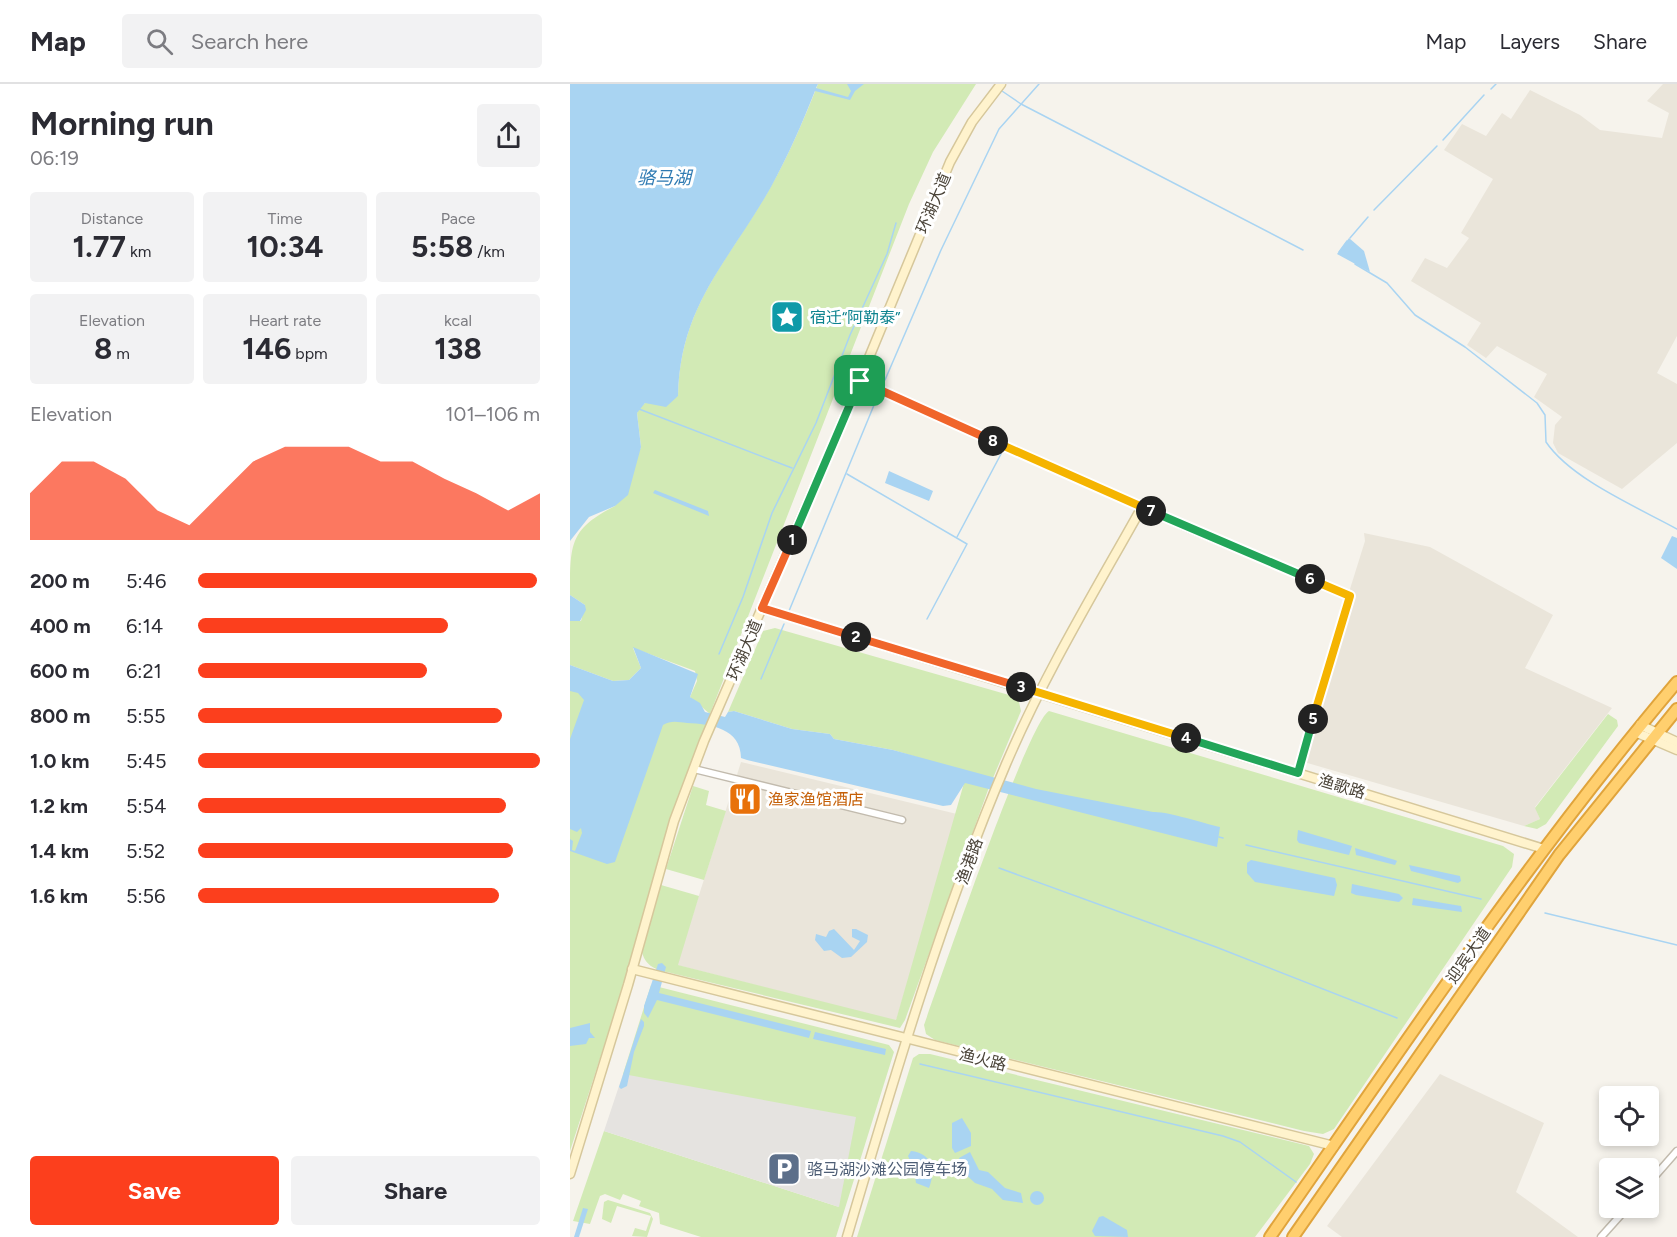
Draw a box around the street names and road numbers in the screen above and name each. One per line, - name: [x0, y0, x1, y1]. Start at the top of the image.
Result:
- street label: 环湖大道: [912, 170, 955, 236]
- street label: 环湖大道: [723, 617, 766, 683]
- street label: 渔歌路: [1316, 770, 1368, 803]
- street label: 渔港路: [952, 835, 987, 887]
- street label: 迎宾大道: [1442, 924, 1495, 987]
- street label: 渔火路: [957, 1044, 1008, 1075]

